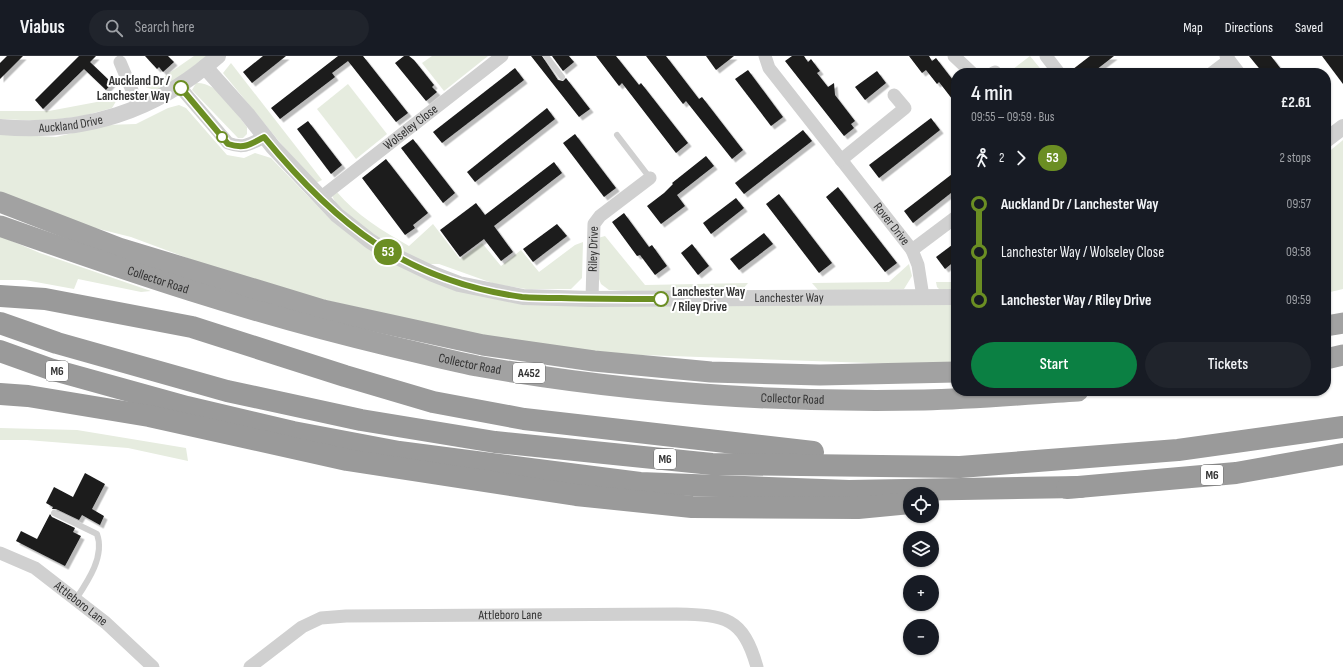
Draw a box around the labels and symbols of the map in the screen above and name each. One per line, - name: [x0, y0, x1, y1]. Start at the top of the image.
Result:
- place label: Auckland Dr / Lanchester Way: [97, 73, 171, 104]
- marker: Auckland Dr / Lanchester Way: [173, 80, 189, 96]
- street label: Wolseley Close: [380, 101, 441, 153]
- street label: Auckland Drive: [38, 112, 104, 136]
- unlabelled marker: [216, 131, 228, 143]
- street label: Rover Drive: [870, 199, 913, 249]
- street label: Riley Drive: [585, 226, 602, 272]
- line badge: 53: [370, 239, 406, 265]
- street label: Collector Road: [125, 263, 191, 297]
- place label: Lanchester Way / Riley Drive: [672, 284, 746, 315]
- street label: Lanchester Way: [755, 290, 824, 306]
- marker: Lanchester Way / Riley Drive: [653, 291, 669, 307]
- street label: Collector Road: [437, 350, 502, 378]
- road number: M6: [46, 361, 68, 381]
- road number: A452: [513, 363, 545, 383]
- street label: Collector Road: [760, 390, 824, 408]
- road number: M6: [654, 449, 676, 469]
- road number: M6: [1201, 465, 1223, 485]
- street label: Attleboro Lane: [50, 577, 111, 629]
- street label: Attleboro Lane: [477, 607, 542, 623]

